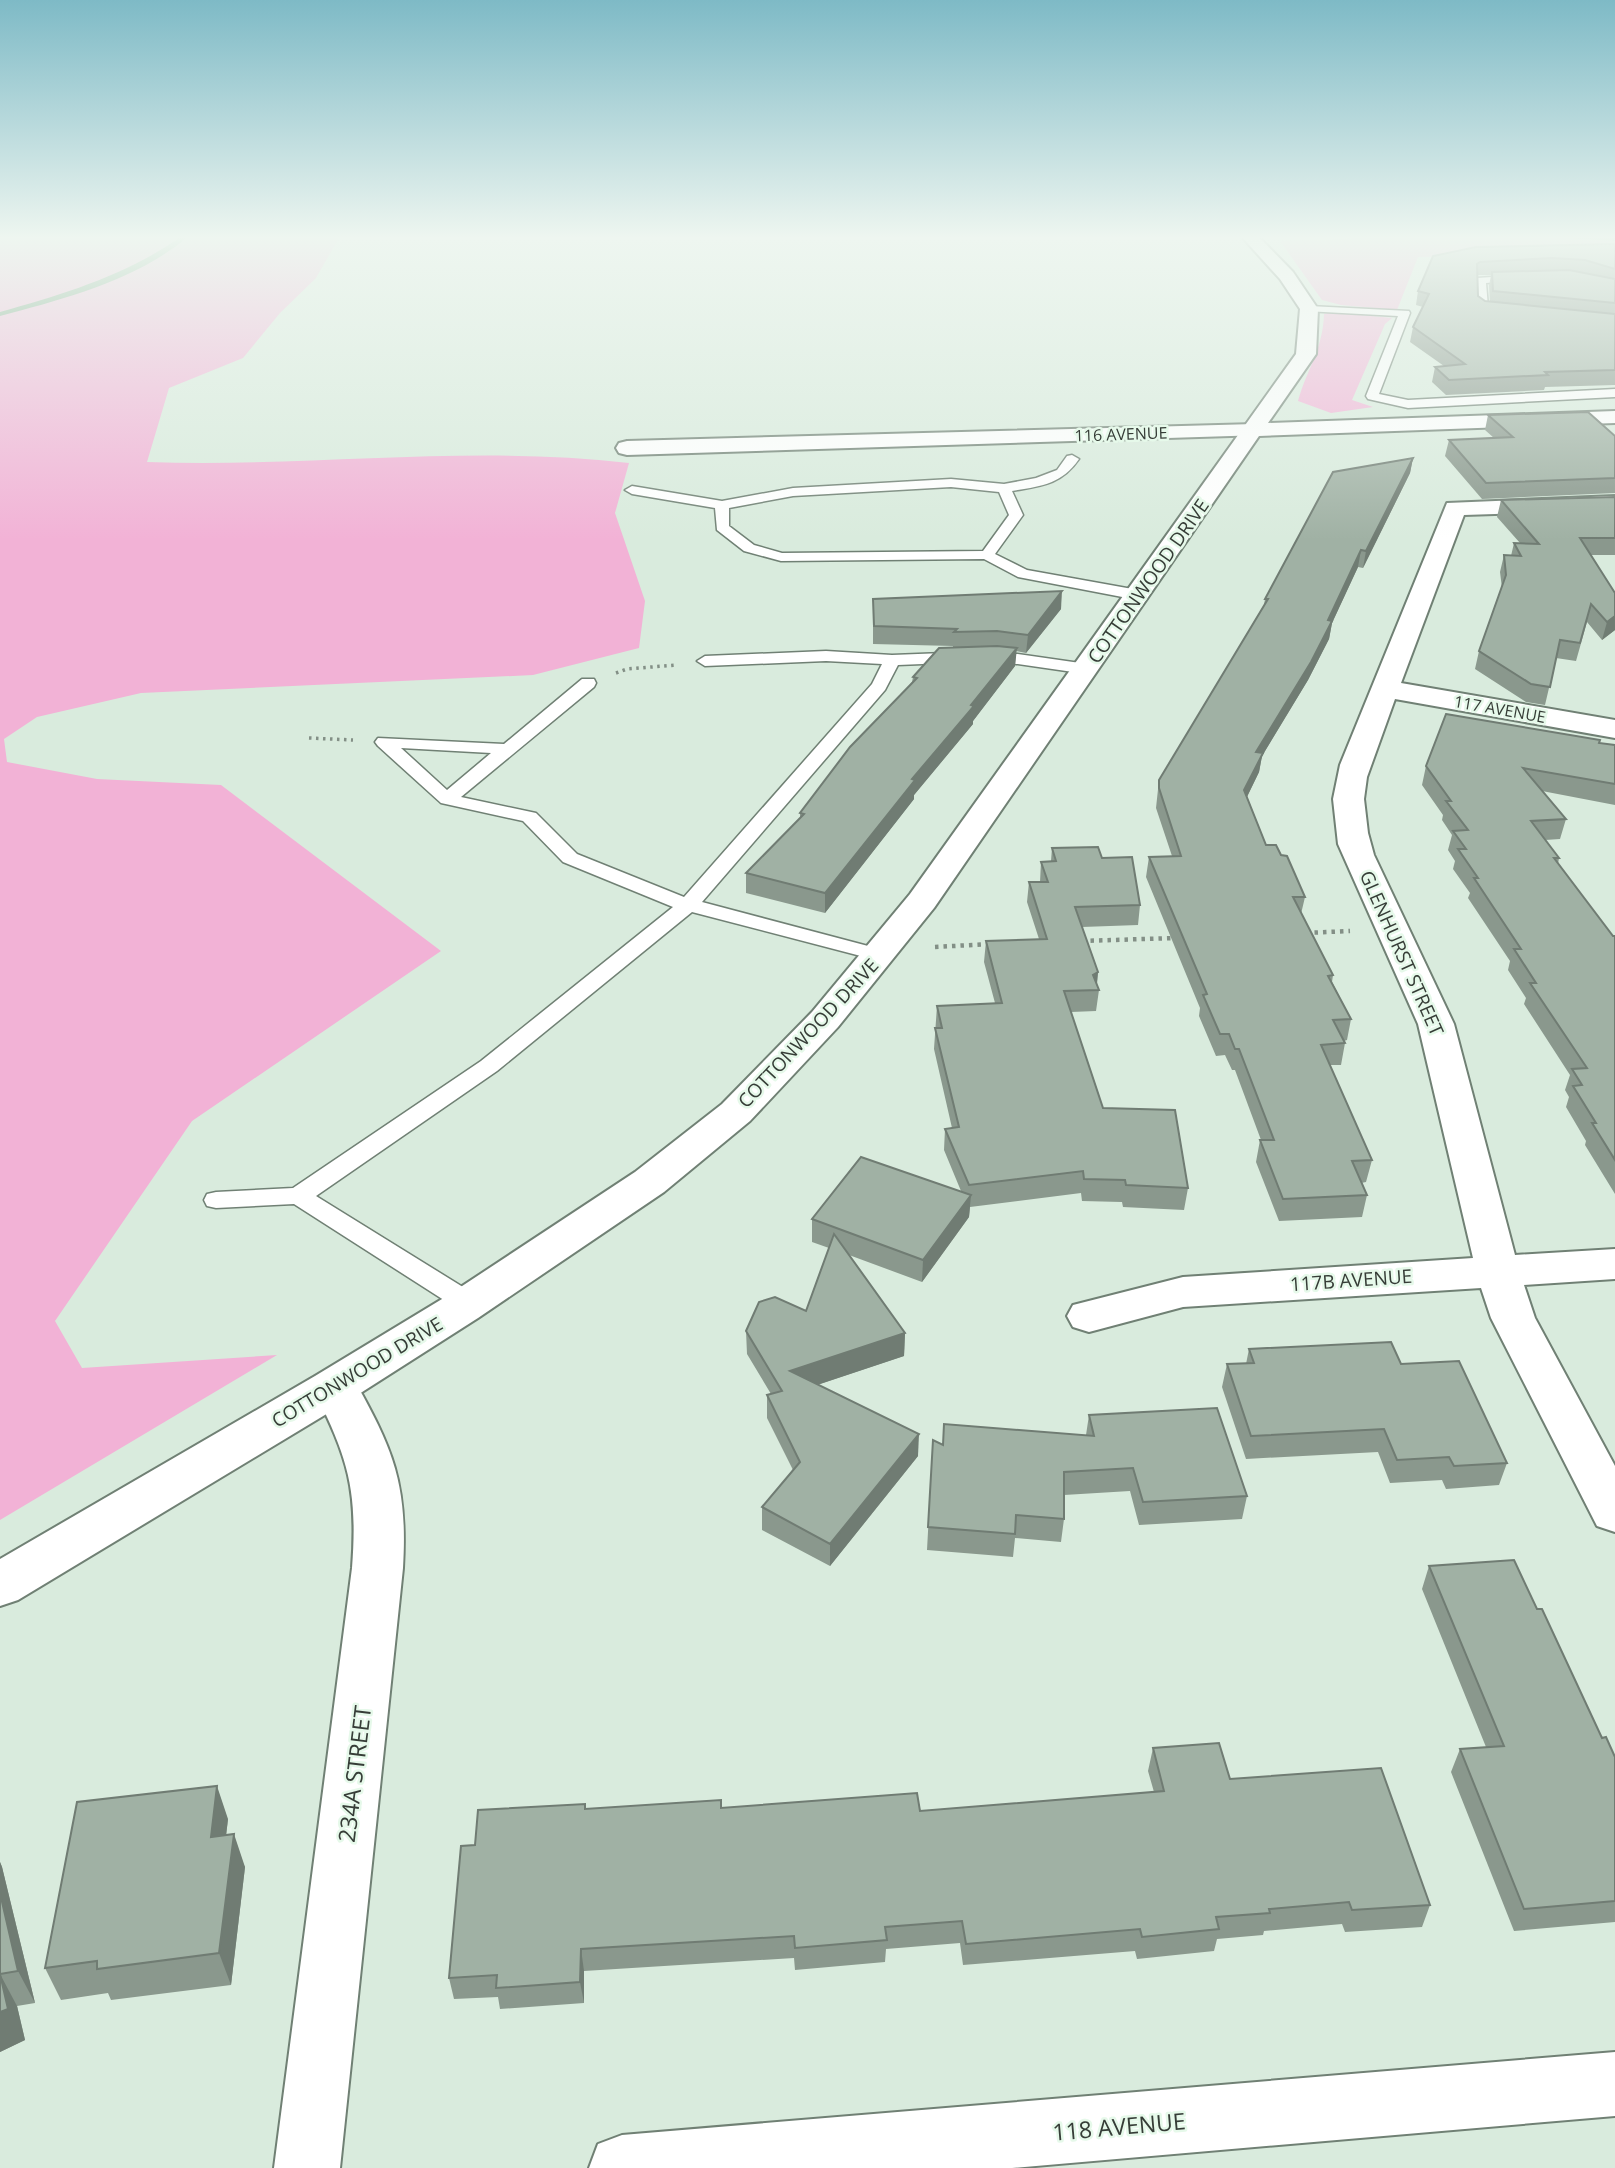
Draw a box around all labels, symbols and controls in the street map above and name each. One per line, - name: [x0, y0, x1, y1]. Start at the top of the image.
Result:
- street label: 116 AVENUE: [1074, 421, 1168, 447]
- street label: COTTONWOOD DRIVE: [1081, 494, 1215, 668]
- street label: 117 AVENUE: [1452, 690, 1548, 728]
- street label: GLENHURST STREET: [1354, 866, 1450, 1040]
- street label: COTTONWOOD DRIVE: [732, 953, 884, 1113]
- street label: 117B AVENUE: [1289, 1263, 1413, 1297]
- street label: COTTONWOOD DRIVE: [267, 1311, 447, 1433]
- street label: 234A STREET: [330, 1703, 378, 1844]
- street label: 118 AVENUE: [1051, 2104, 1187, 2148]

